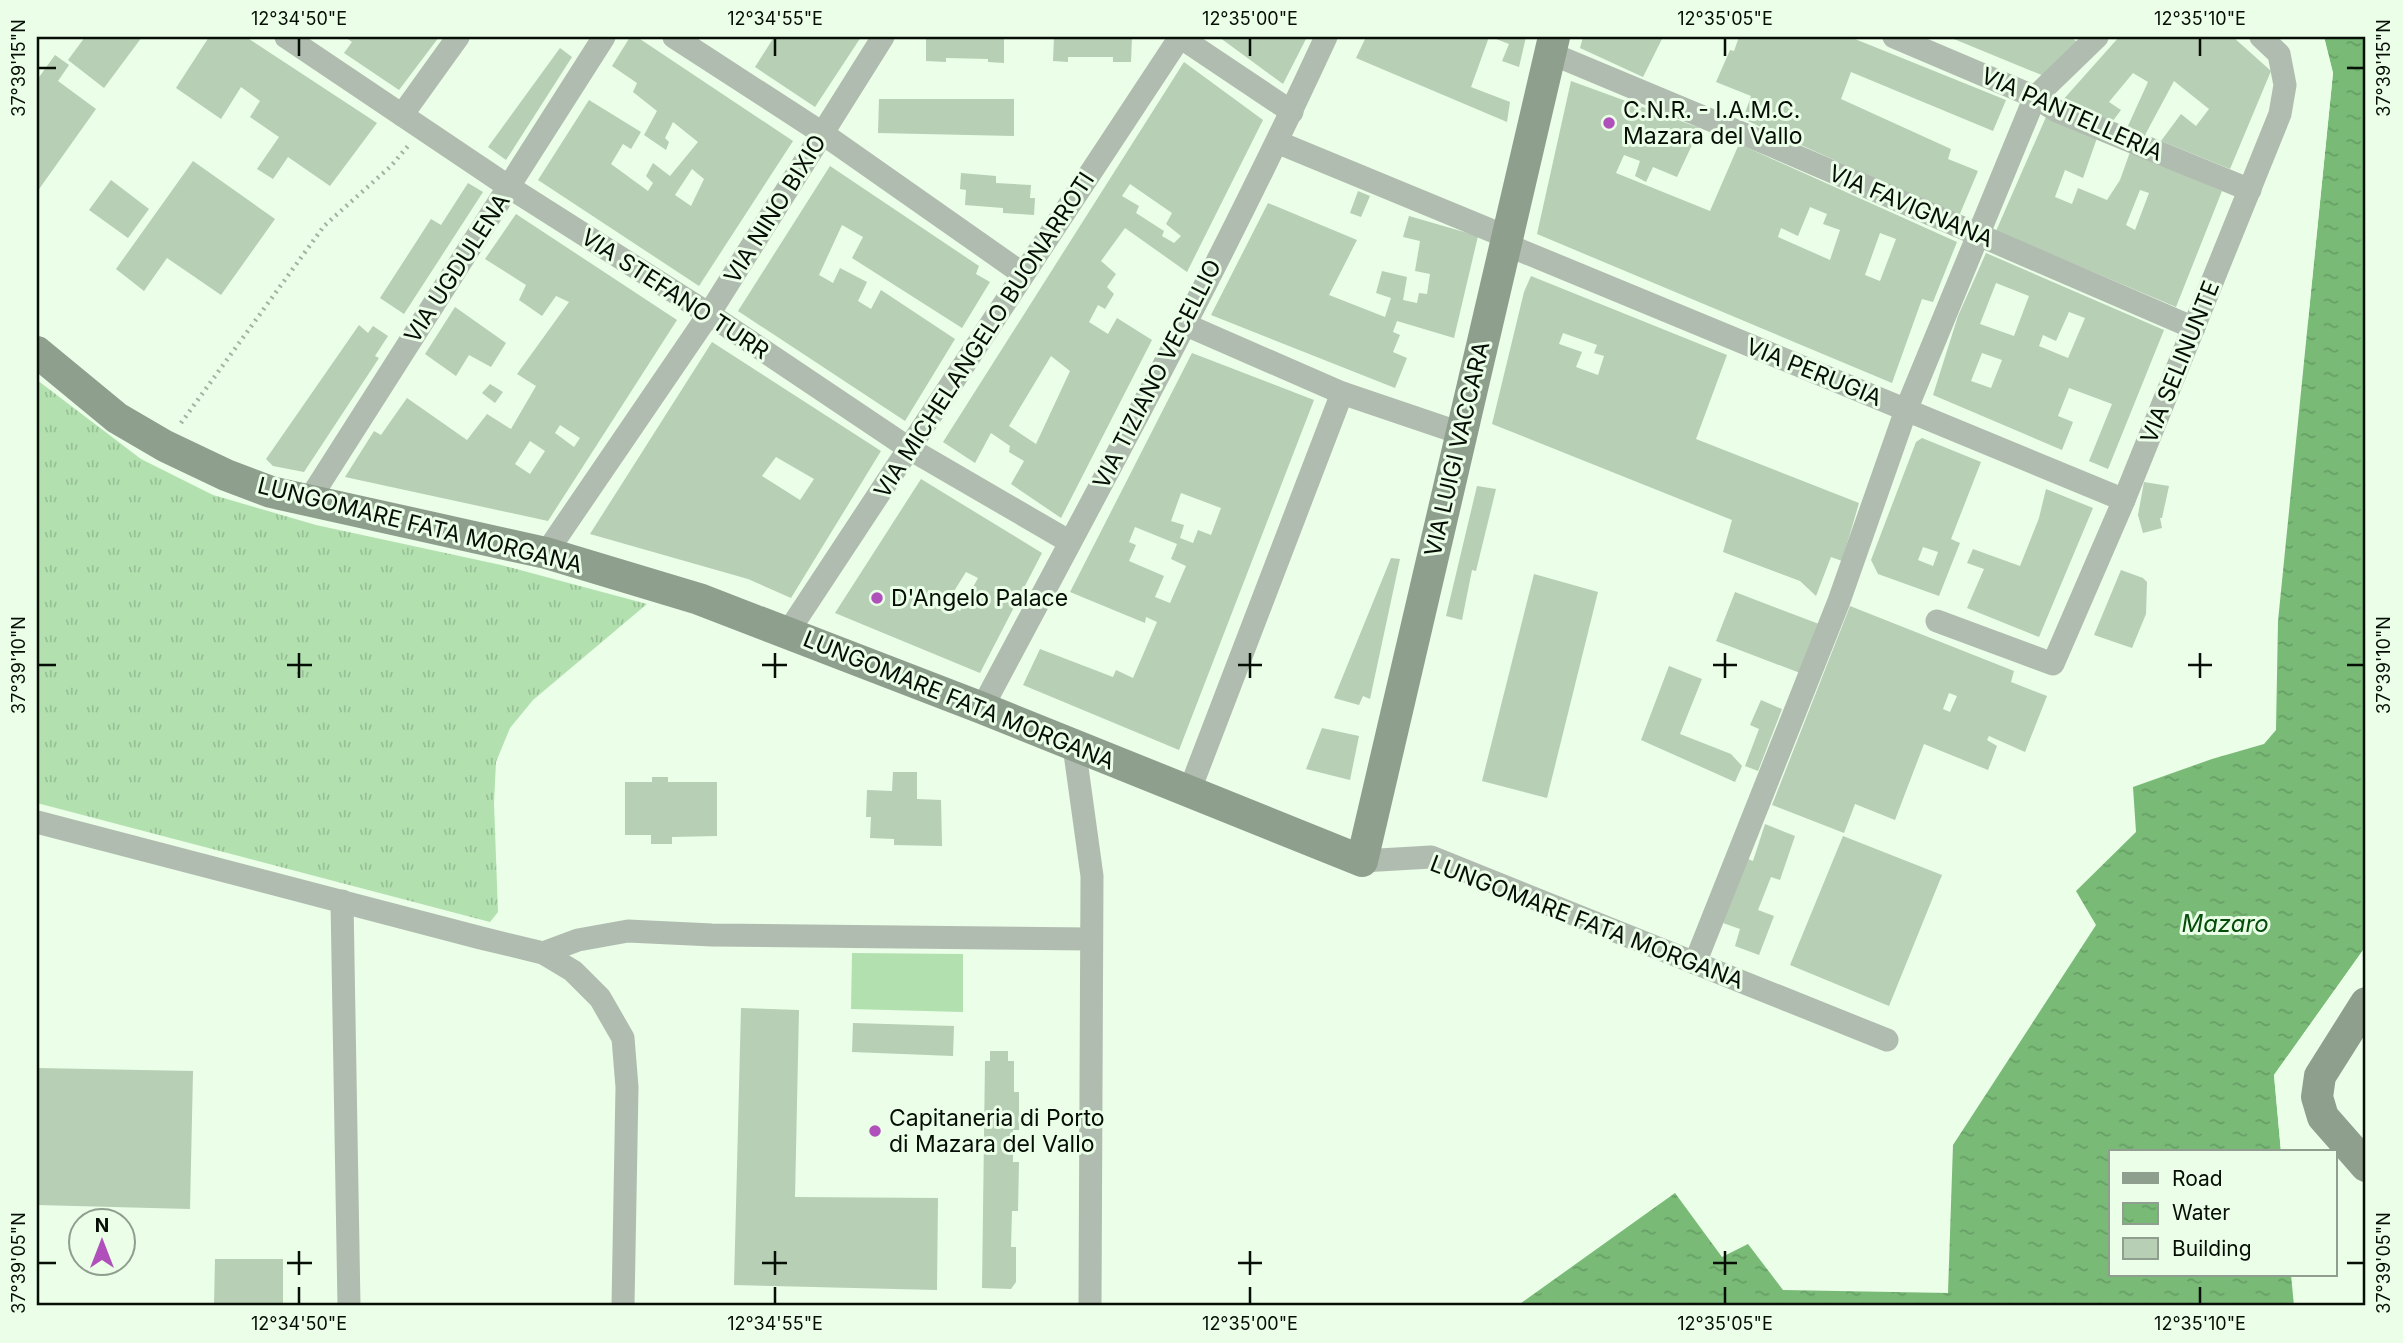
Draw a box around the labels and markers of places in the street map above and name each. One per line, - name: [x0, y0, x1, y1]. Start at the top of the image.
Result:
- place label: C.N.R. - I.A.M.C. Mazara del Vallo: [1623, 96, 1802, 150]
- marker: C.N.R. - I.A.M.C. Mazara del Vallo: [1601, 115, 1617, 131]
- place label: D'Angelo Palace: [891, 584, 1068, 612]
- marker: D'Angelo Palace: [869, 590, 885, 606]
- place label: Capitaneria di Porto di Mazara del Vallo: [889, 1104, 1104, 1158]
- marker: Capitaneria di Porto di Mazara del Vallo: [867, 1123, 883, 1139]

